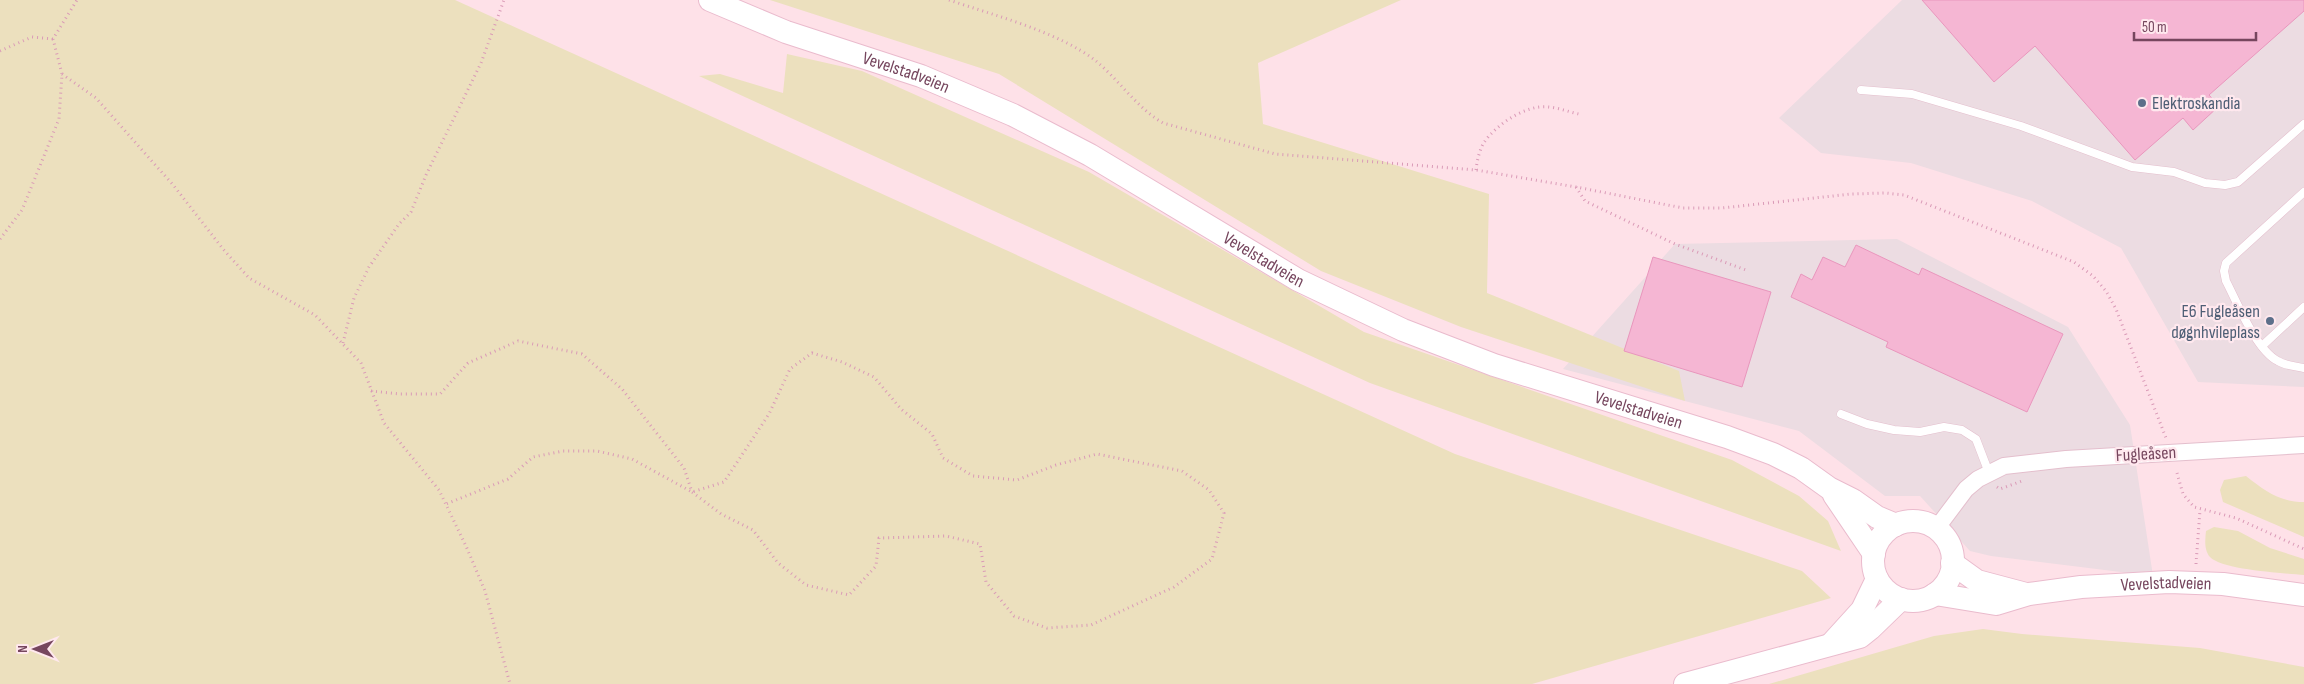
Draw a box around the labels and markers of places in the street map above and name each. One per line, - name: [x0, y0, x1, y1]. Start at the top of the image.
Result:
- place label: Elektroskandia: [2152, 93, 2241, 114]
- marker: Elektroskandia: [2136, 97, 2148, 109]
- place label: E6 Fugleåsen døgnhvileplass: [2171, 301, 2260, 343]
- marker: E6 Fugleåsen døgnhvileplass: [2264, 315, 2276, 327]

